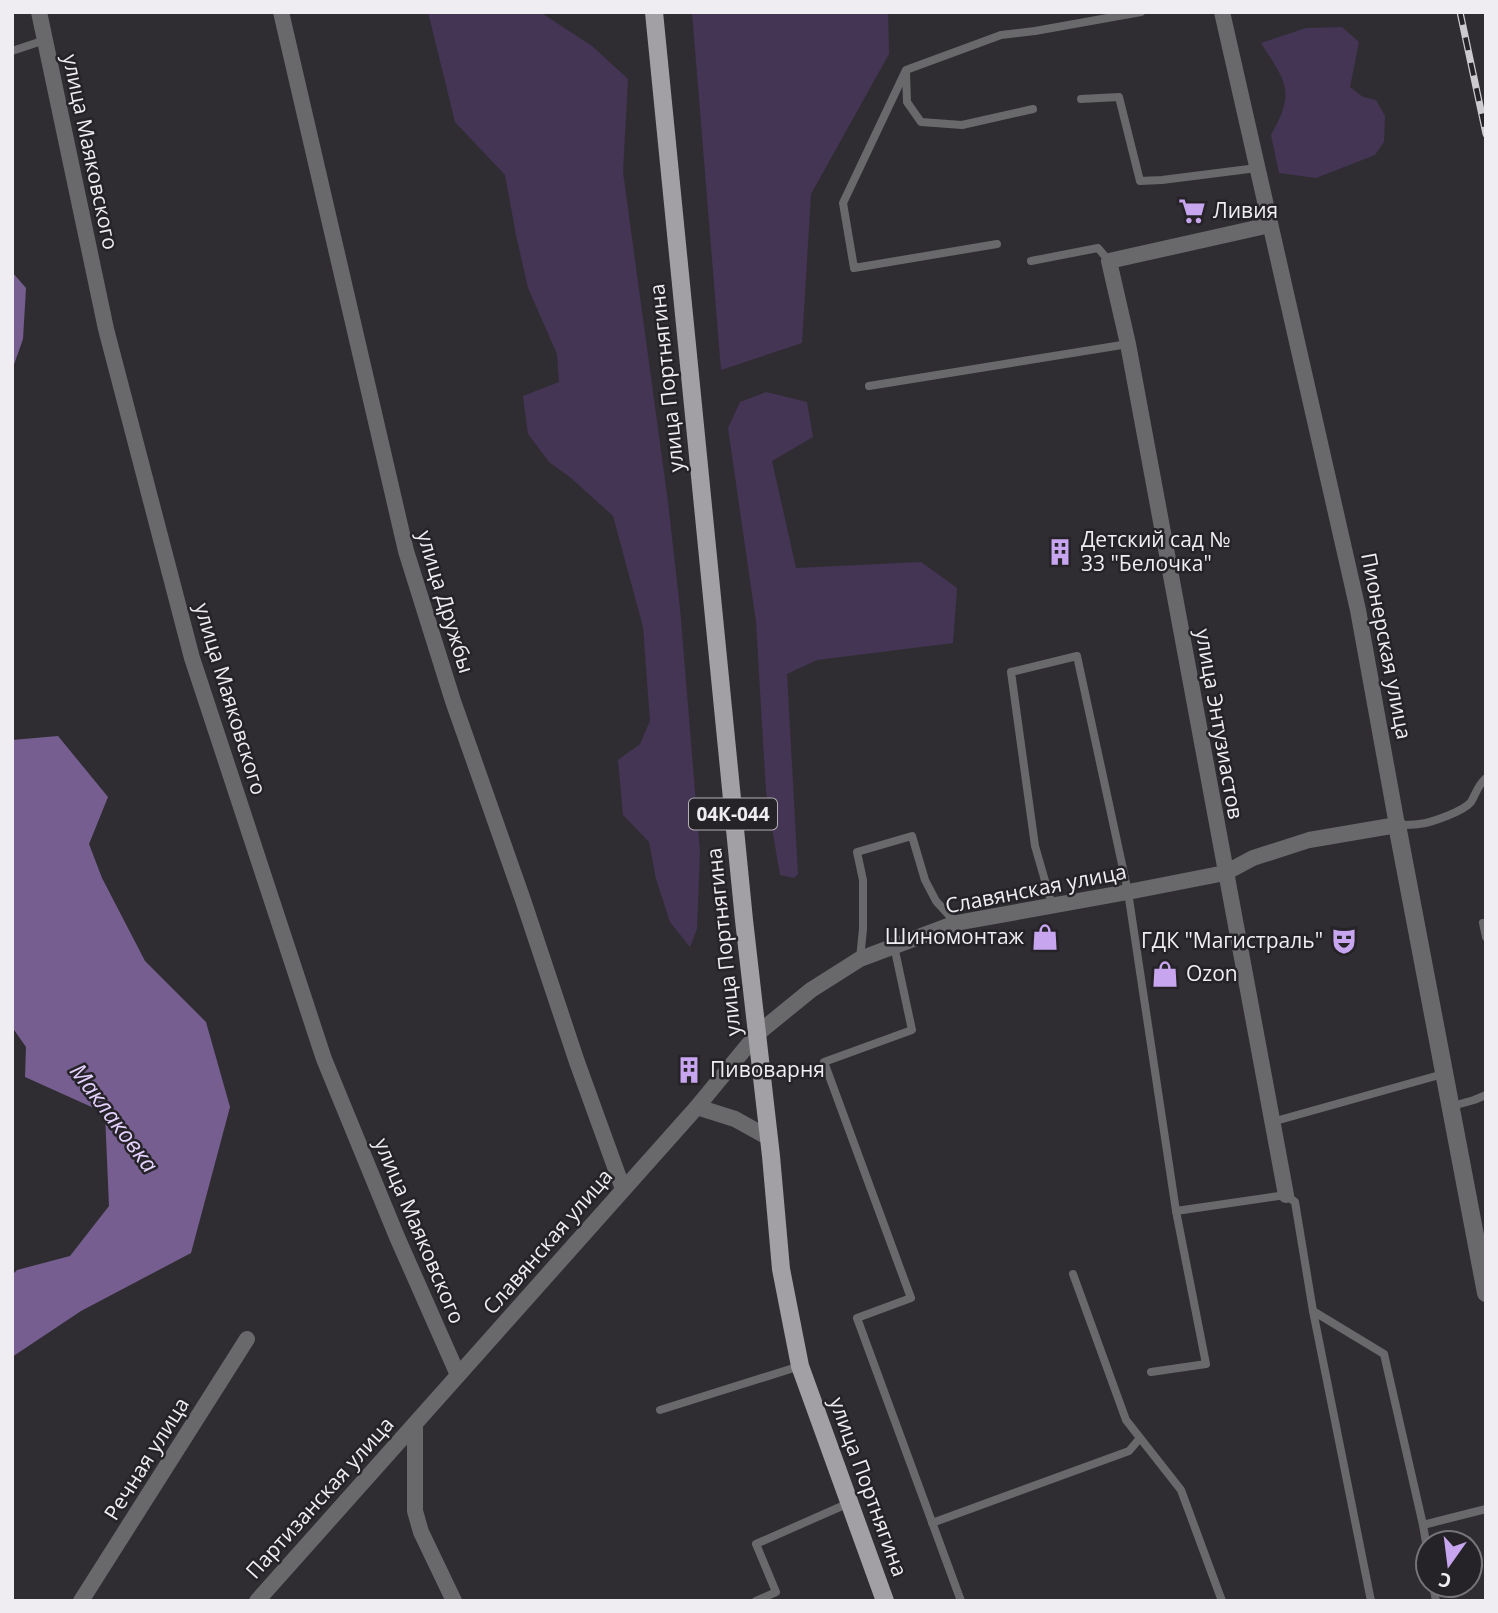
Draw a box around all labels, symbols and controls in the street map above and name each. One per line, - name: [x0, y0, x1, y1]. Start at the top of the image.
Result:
- street label: улица Маяковского: [57, 51, 125, 252]
- supermarket icon: Ливия: [1177, 196, 1207, 226]
- place label: Ливия: [1213, 196, 1278, 224]
- street label: улица Портнягина: [642, 283, 690, 474]
- place label: Детский сад № 33 "Белочка": [1081, 525, 1231, 577]
- street label: улица Дружбы: [411, 527, 481, 677]
- building icon: Детский сад № 33 "Белочка": [1045, 537, 1075, 567]
- street label: Пионерская улица: [1355, 550, 1419, 742]
- street label: улица Маяковского: [188, 599, 273, 798]
- street label: улица Энтузиастов: [1189, 626, 1251, 821]
- road number: 04К-044: [689, 799, 777, 830]
- street label: улица Портнягина: [699, 847, 747, 1038]
- street label: Славянская улица: [943, 857, 1129, 919]
- place label: Шиномонтаж: [885, 922, 1025, 950]
- shop icon: Шиномонтаж: [1030, 922, 1060, 952]
- place label: ГДК "Магистраль": [1141, 926, 1323, 954]
- theatre icon: ГДК "Магистраль": [1329, 926, 1359, 956]
- shop icon: Ozon: [1150, 959, 1180, 989]
- place label: Ozon: [1186, 959, 1238, 987]
- building icon: Пивоварня: [674, 1055, 704, 1085]
- place label: Пивоварня: [710, 1055, 825, 1083]
- water label: Маклаковка: [63, 1056, 166, 1179]
- street label: улица Маяковского: [368, 1133, 472, 1328]
- street label: Славянская улица: [476, 1163, 618, 1320]
- street label: Речная улица: [97, 1392, 195, 1525]
- street label: улица Портнягина: [823, 1393, 914, 1580]
- street label: Партизанская улица: [239, 1410, 399, 1584]
- north arrow: [1414, 1529, 1484, 1599]
- text: С: [1436, 1566, 1454, 1595]

